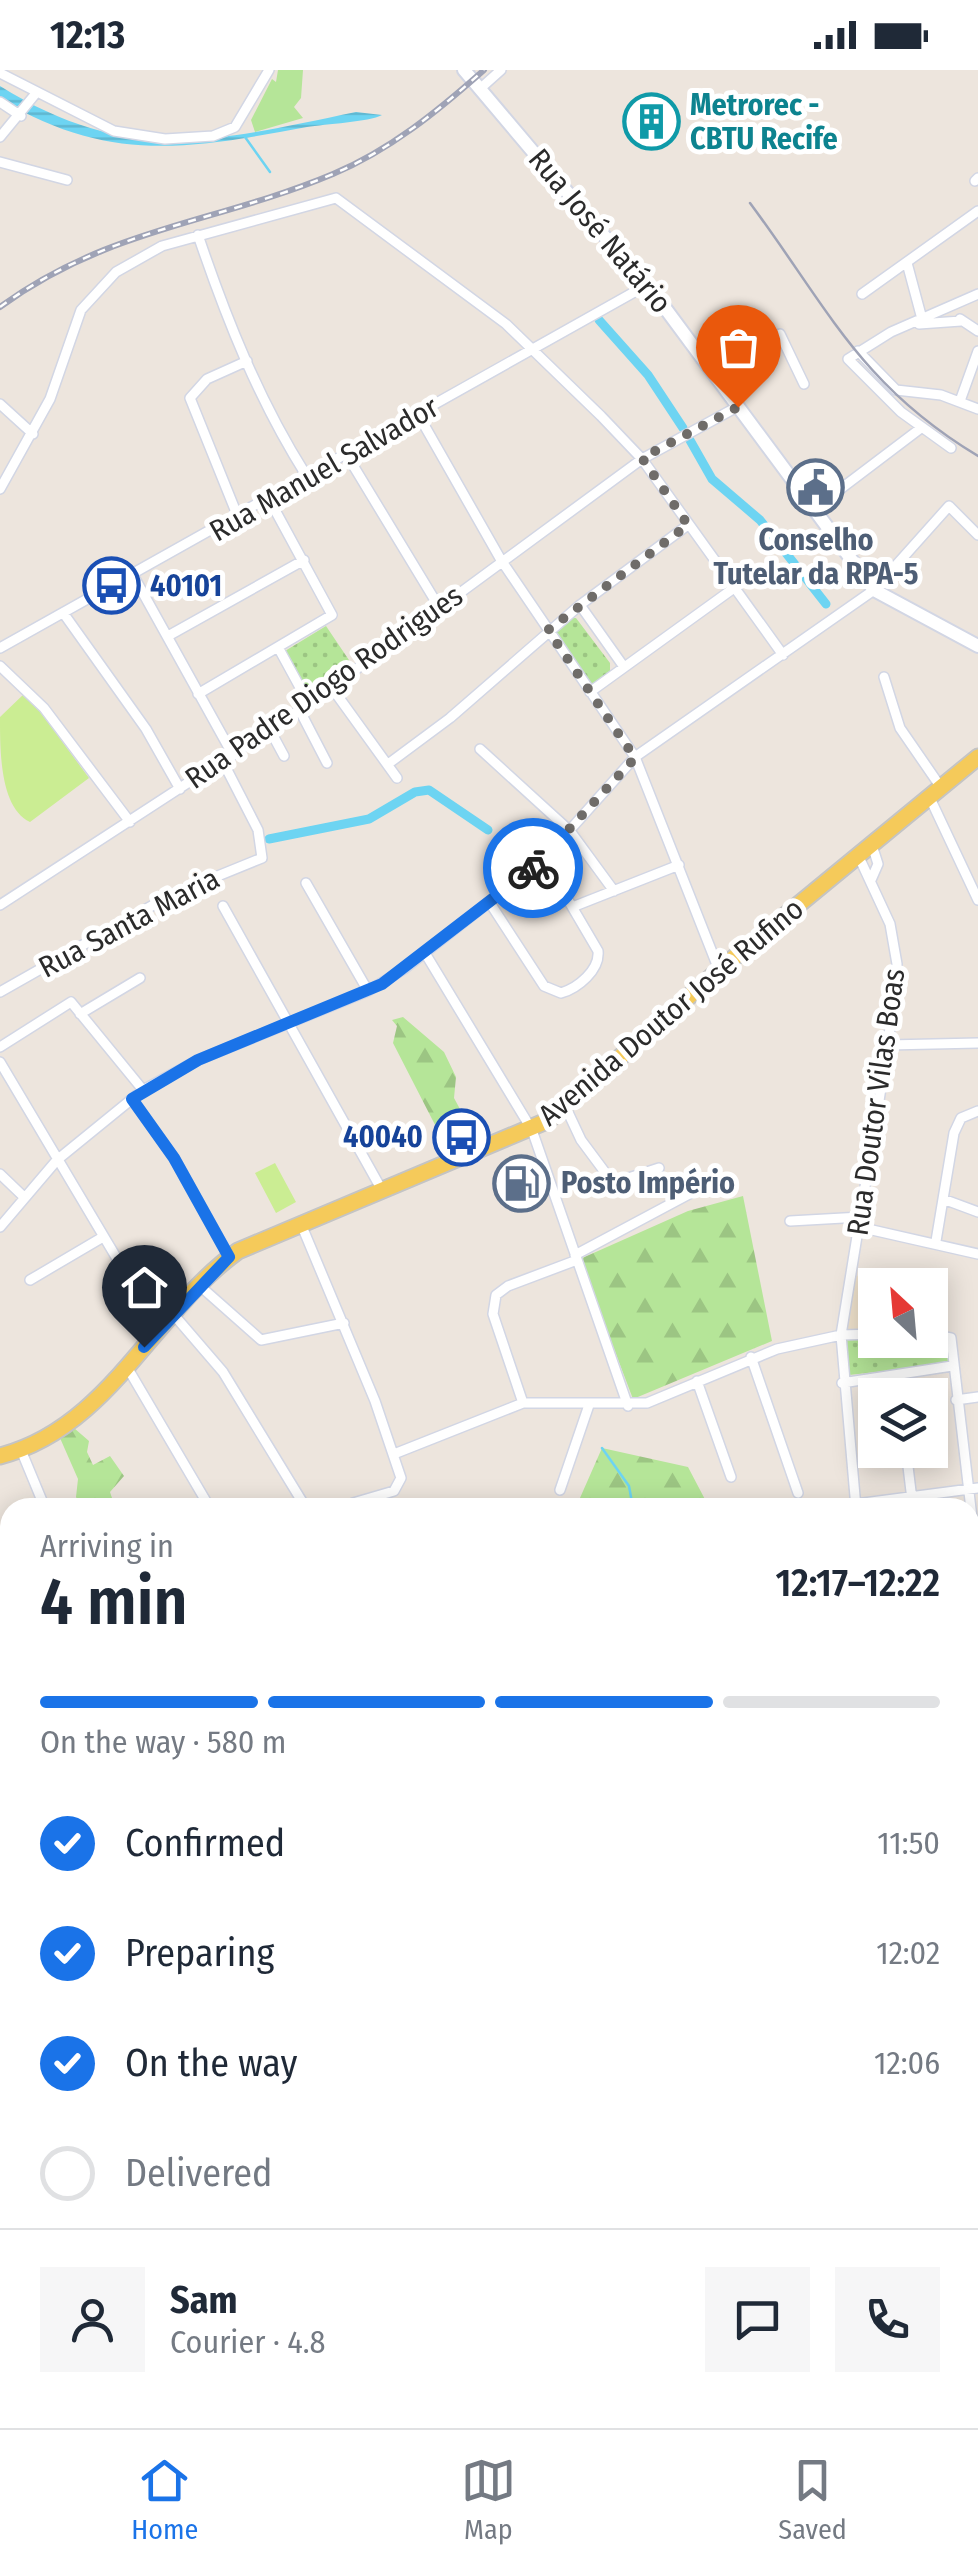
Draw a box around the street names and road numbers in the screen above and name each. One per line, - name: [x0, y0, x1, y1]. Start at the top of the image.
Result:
- street label: Rua José Natário: [521, 141, 679, 321]
- street label: Rua Manuel Salvador: [203, 389, 445, 549]
- street label: Rua Padre Diogo Rodrigues: [178, 578, 470, 796]
- street label: Rua Santa Maria: [33, 860, 225, 986]
- street label: Avenida Doutor José Rufino: [531, 891, 811, 1133]
- street label: Rua Doutor Vilas Boas: [839, 966, 913, 1238]

